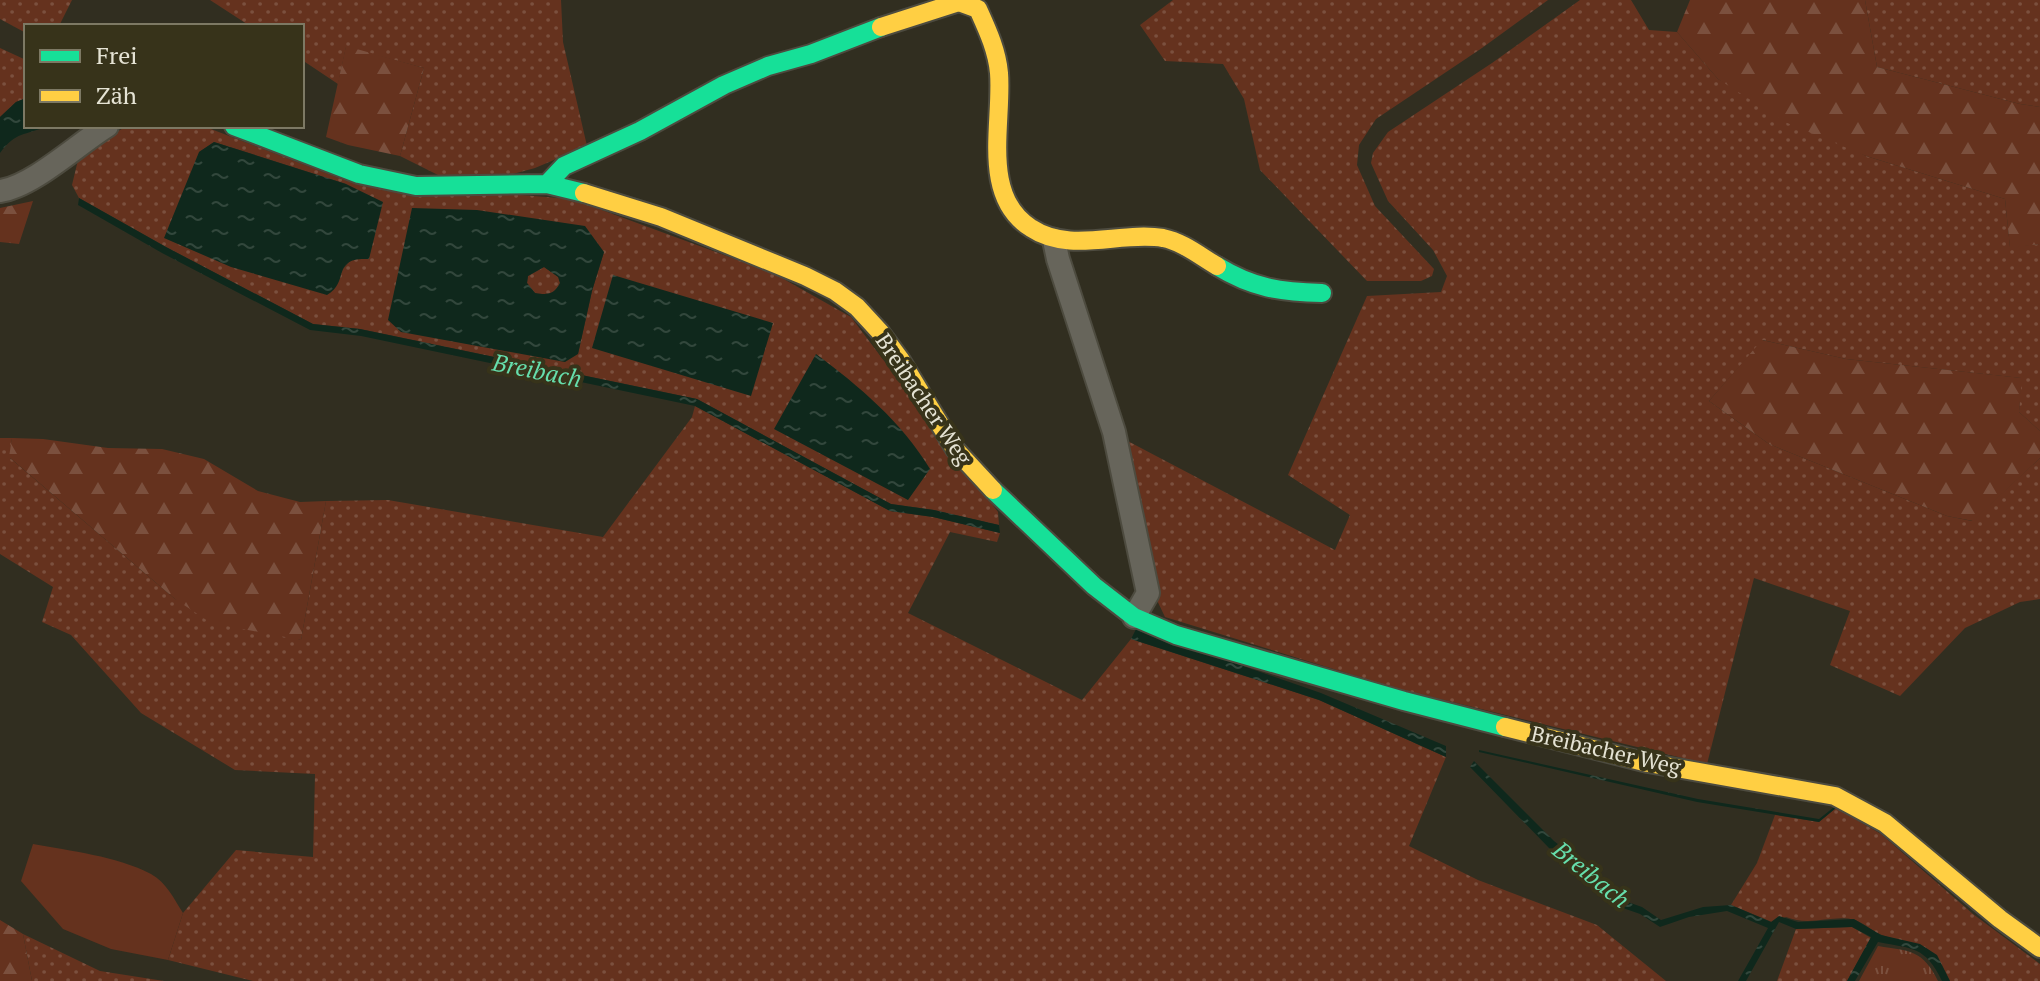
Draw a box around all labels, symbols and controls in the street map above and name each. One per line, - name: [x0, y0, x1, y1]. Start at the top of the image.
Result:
- legend: [24, 24, 304, 128]
- text: Frei: [96, 39, 138, 71]
- text: Zäh: [96, 79, 137, 111]
- street label: Breibacher Weg: [870, 327, 979, 470]
- water label: Breibach: [489, 346, 584, 394]
- street label: Breibacher Weg: [1529, 718, 1684, 781]
- water label: Breibach: [1546, 833, 1637, 915]

